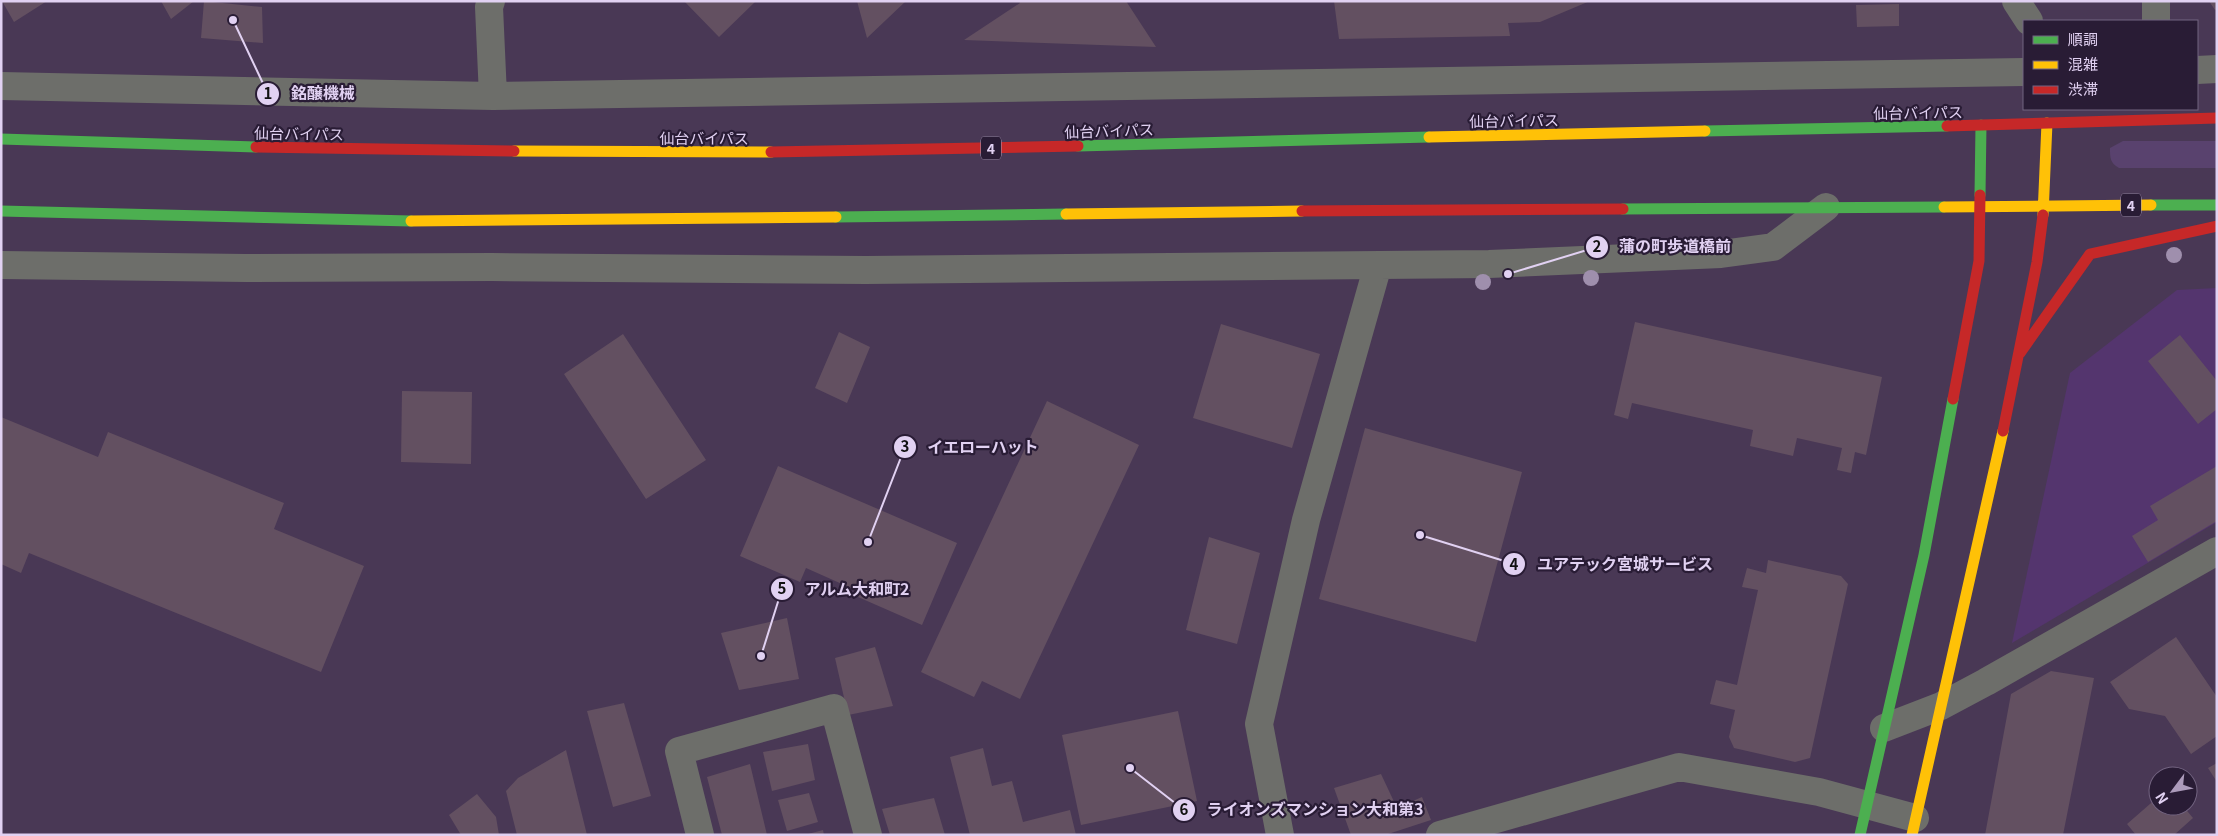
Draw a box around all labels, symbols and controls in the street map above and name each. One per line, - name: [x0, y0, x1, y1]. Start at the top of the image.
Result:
- legend: [2023, 20, 2198, 110]
- text: 順調: [2068, 28, 2098, 49]
- text: 混雑: [2068, 53, 2098, 74]
- callout: 銘醸機械: [256, 78, 365, 109]
- text: 渋滞: [2068, 78, 2098, 99]
- text: 銘醸機械: [291, 80, 355, 104]
- text: 1: [264, 82, 272, 103]
- street label: 仙台バイパス: [1873, 101, 1963, 123]
- street label: 仙台バイパス: [1469, 109, 1559, 131]
- street label: 仙台バイパス: [1064, 118, 1154, 142]
- street label: 仙台バイパス: [254, 122, 344, 144]
- street label: 仙台バイパス: [659, 127, 749, 148]
- road number: 4: [981, 136, 1001, 160]
- road number: 4: [2121, 194, 2141, 216]
- callout: 蒲の町歩道橋前: [1584, 231, 1741, 262]
- text: 蒲の町歩道橋前: [1619, 233, 1731, 257]
- text: 2: [1593, 235, 1602, 256]
- callout: イエローハット: [892, 432, 1049, 463]
- text: イエローハット: [927, 434, 1039, 458]
- text: 3: [901, 435, 910, 456]
- callout: ユアテック宮城サービス: [1502, 549, 1723, 580]
- text: ユアテック宮城サービス: [1537, 551, 1713, 575]
- text: 4: [1510, 553, 1519, 574]
- callout: アルム大和町2: [769, 573, 920, 604]
- text: アルム大和町2: [805, 576, 909, 600]
- text: 5: [778, 577, 787, 598]
- north arrow: [2148, 766, 2198, 816]
- text: N: [2150, 789, 2172, 808]
- callout: ライオンズマンション大和第3: [1172, 794, 1434, 825]
- text: ライオンズマンション大和第3: [1206, 796, 1424, 820]
- text: 6: [1180, 798, 1189, 819]

